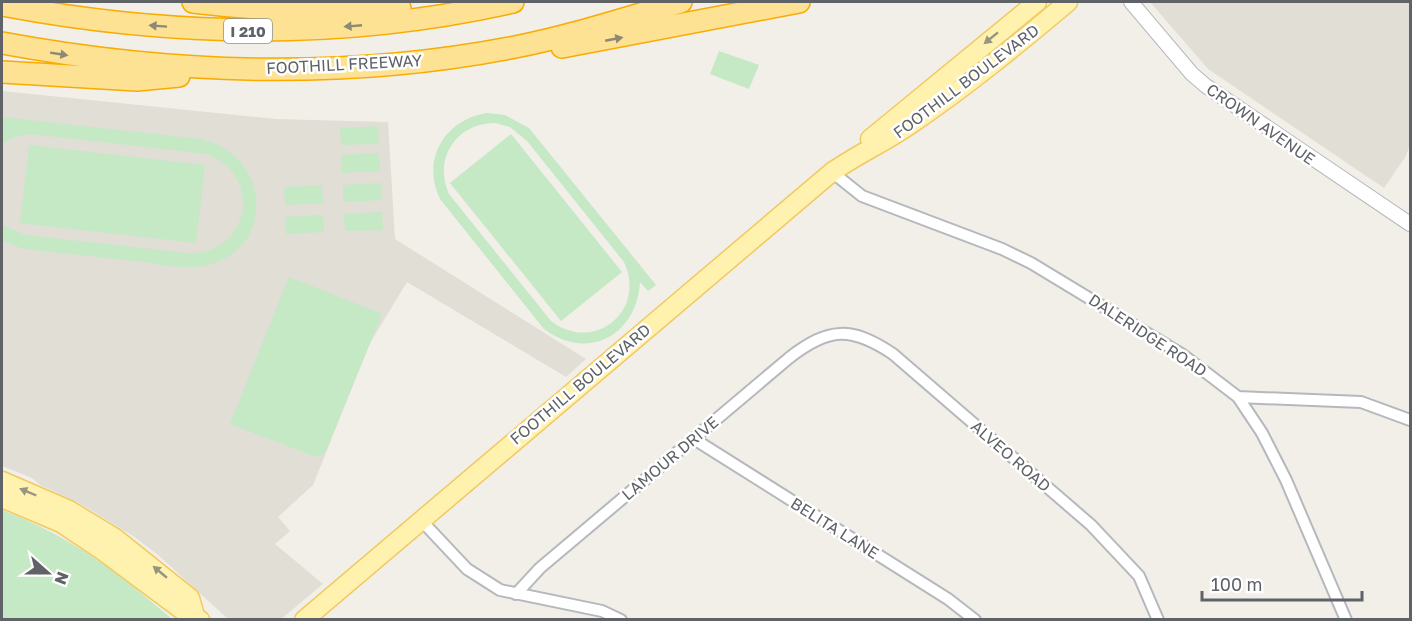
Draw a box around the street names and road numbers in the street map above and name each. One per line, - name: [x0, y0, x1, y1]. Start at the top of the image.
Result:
- road number: I 210: [224, 19, 272, 43]
- street label: FOOTHILL BOULEVARD: [889, 20, 1043, 142]
- street label: FOOTHILL FREEWAY: [266, 50, 423, 78]
- street label: CROWN AVENUE: [1203, 79, 1319, 169]
- street label: DALERIDGE ROAD: [1085, 289, 1211, 381]
- street label: FOOTHILL BOULEVARD: [506, 319, 654, 449]
- street label: LAMOUR DRIVE: [618, 412, 722, 504]
- street label: ALVEO ROAD: [967, 416, 1055, 496]
- street label: BELITA LANE: [787, 493, 883, 563]

